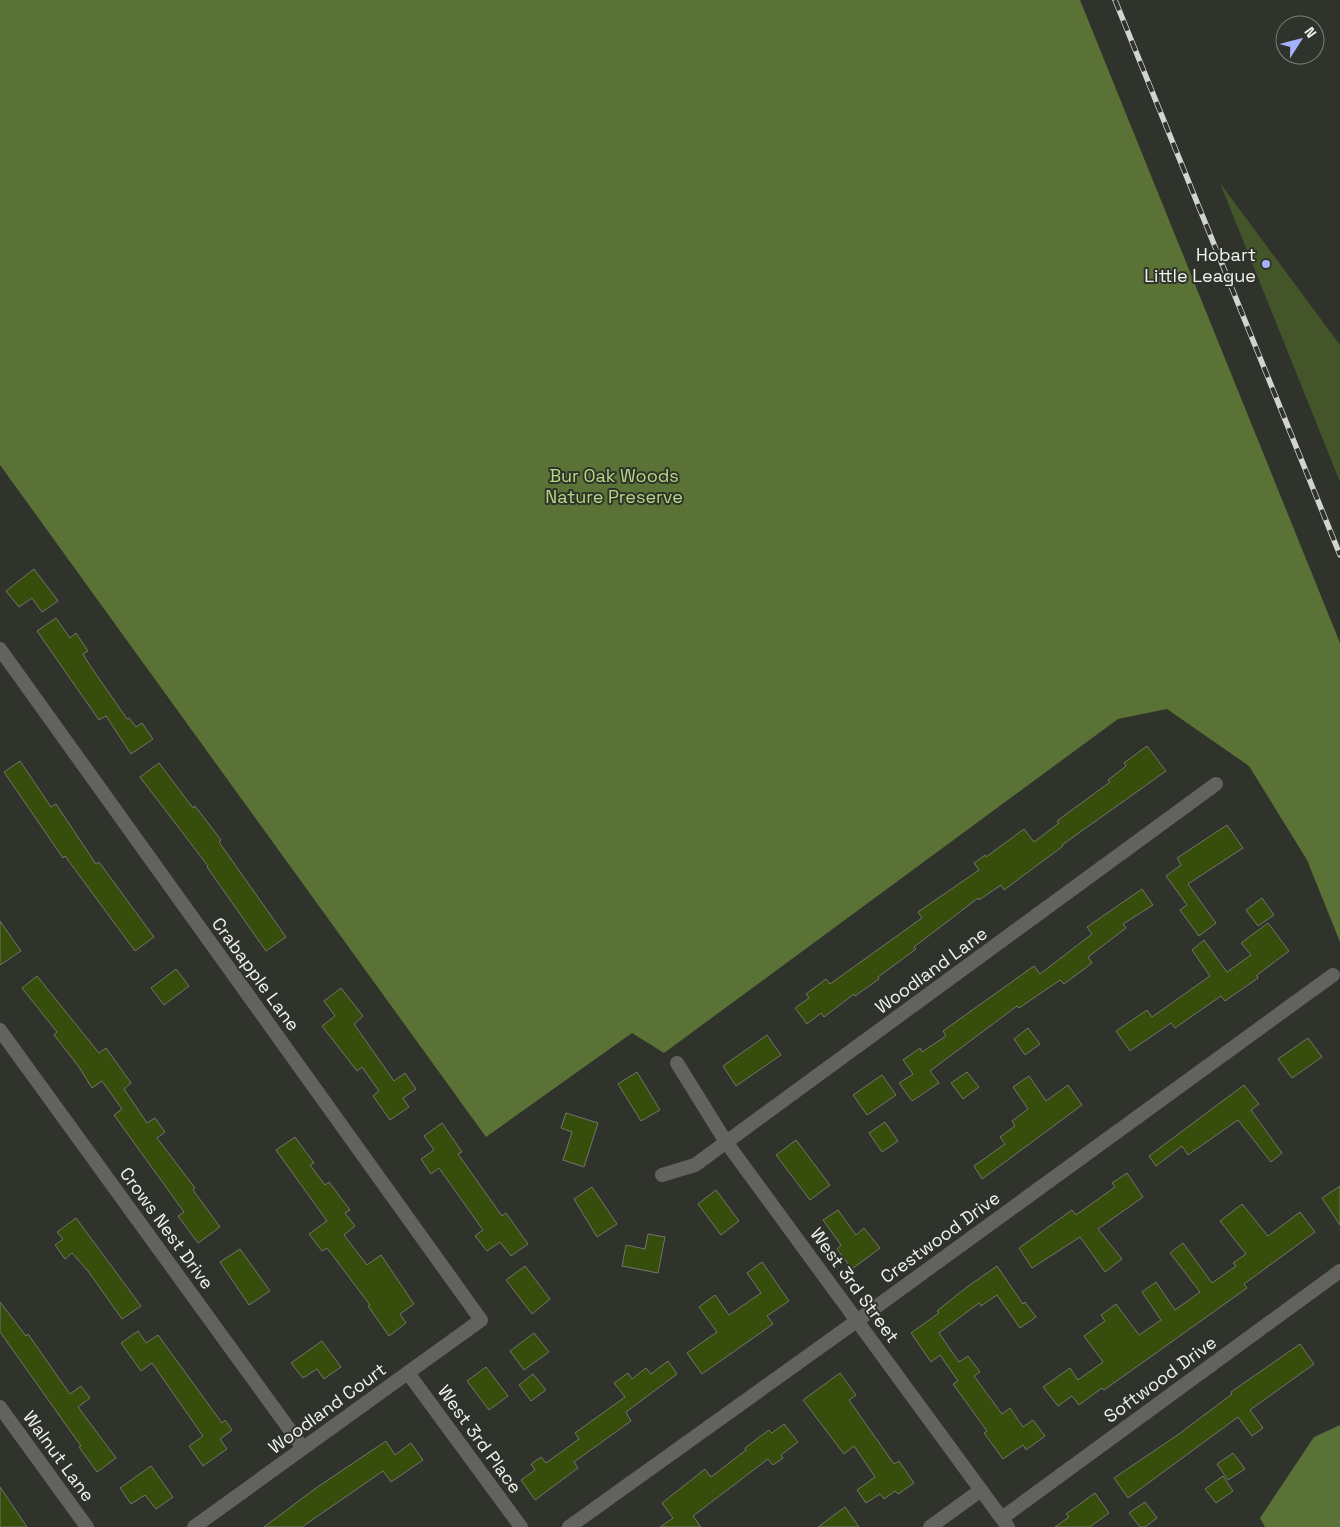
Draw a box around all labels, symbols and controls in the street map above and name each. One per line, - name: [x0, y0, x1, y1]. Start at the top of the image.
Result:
- north arrow: [1275, 15, 1325, 65]
- text: N: [1300, 23, 1321, 41]
- place label: Hobart Little League: [1144, 243, 1256, 287]
- marker: Hobart Little League: [1260, 258, 1272, 270]
- park label: Bur Oak Woods Nature Preserve: [545, 464, 683, 508]
- street label: Crabapple Lane: [207, 913, 305, 1035]
- street label: Woodland Lane: [870, 922, 992, 1018]
- street label: Crows Nest Drive: [115, 1162, 219, 1294]
- street label: Crestwood Drive: [876, 1186, 1004, 1288]
- street label: West 3rd Street: [805, 1223, 905, 1347]
- street label: Softwood Drive: [1099, 1330, 1221, 1428]
- street label: Woodland Court: [264, 1358, 390, 1458]
- street label: West 3rd Place: [433, 1380, 527, 1498]
- street label: Walnut Lane: [18, 1406, 100, 1506]

